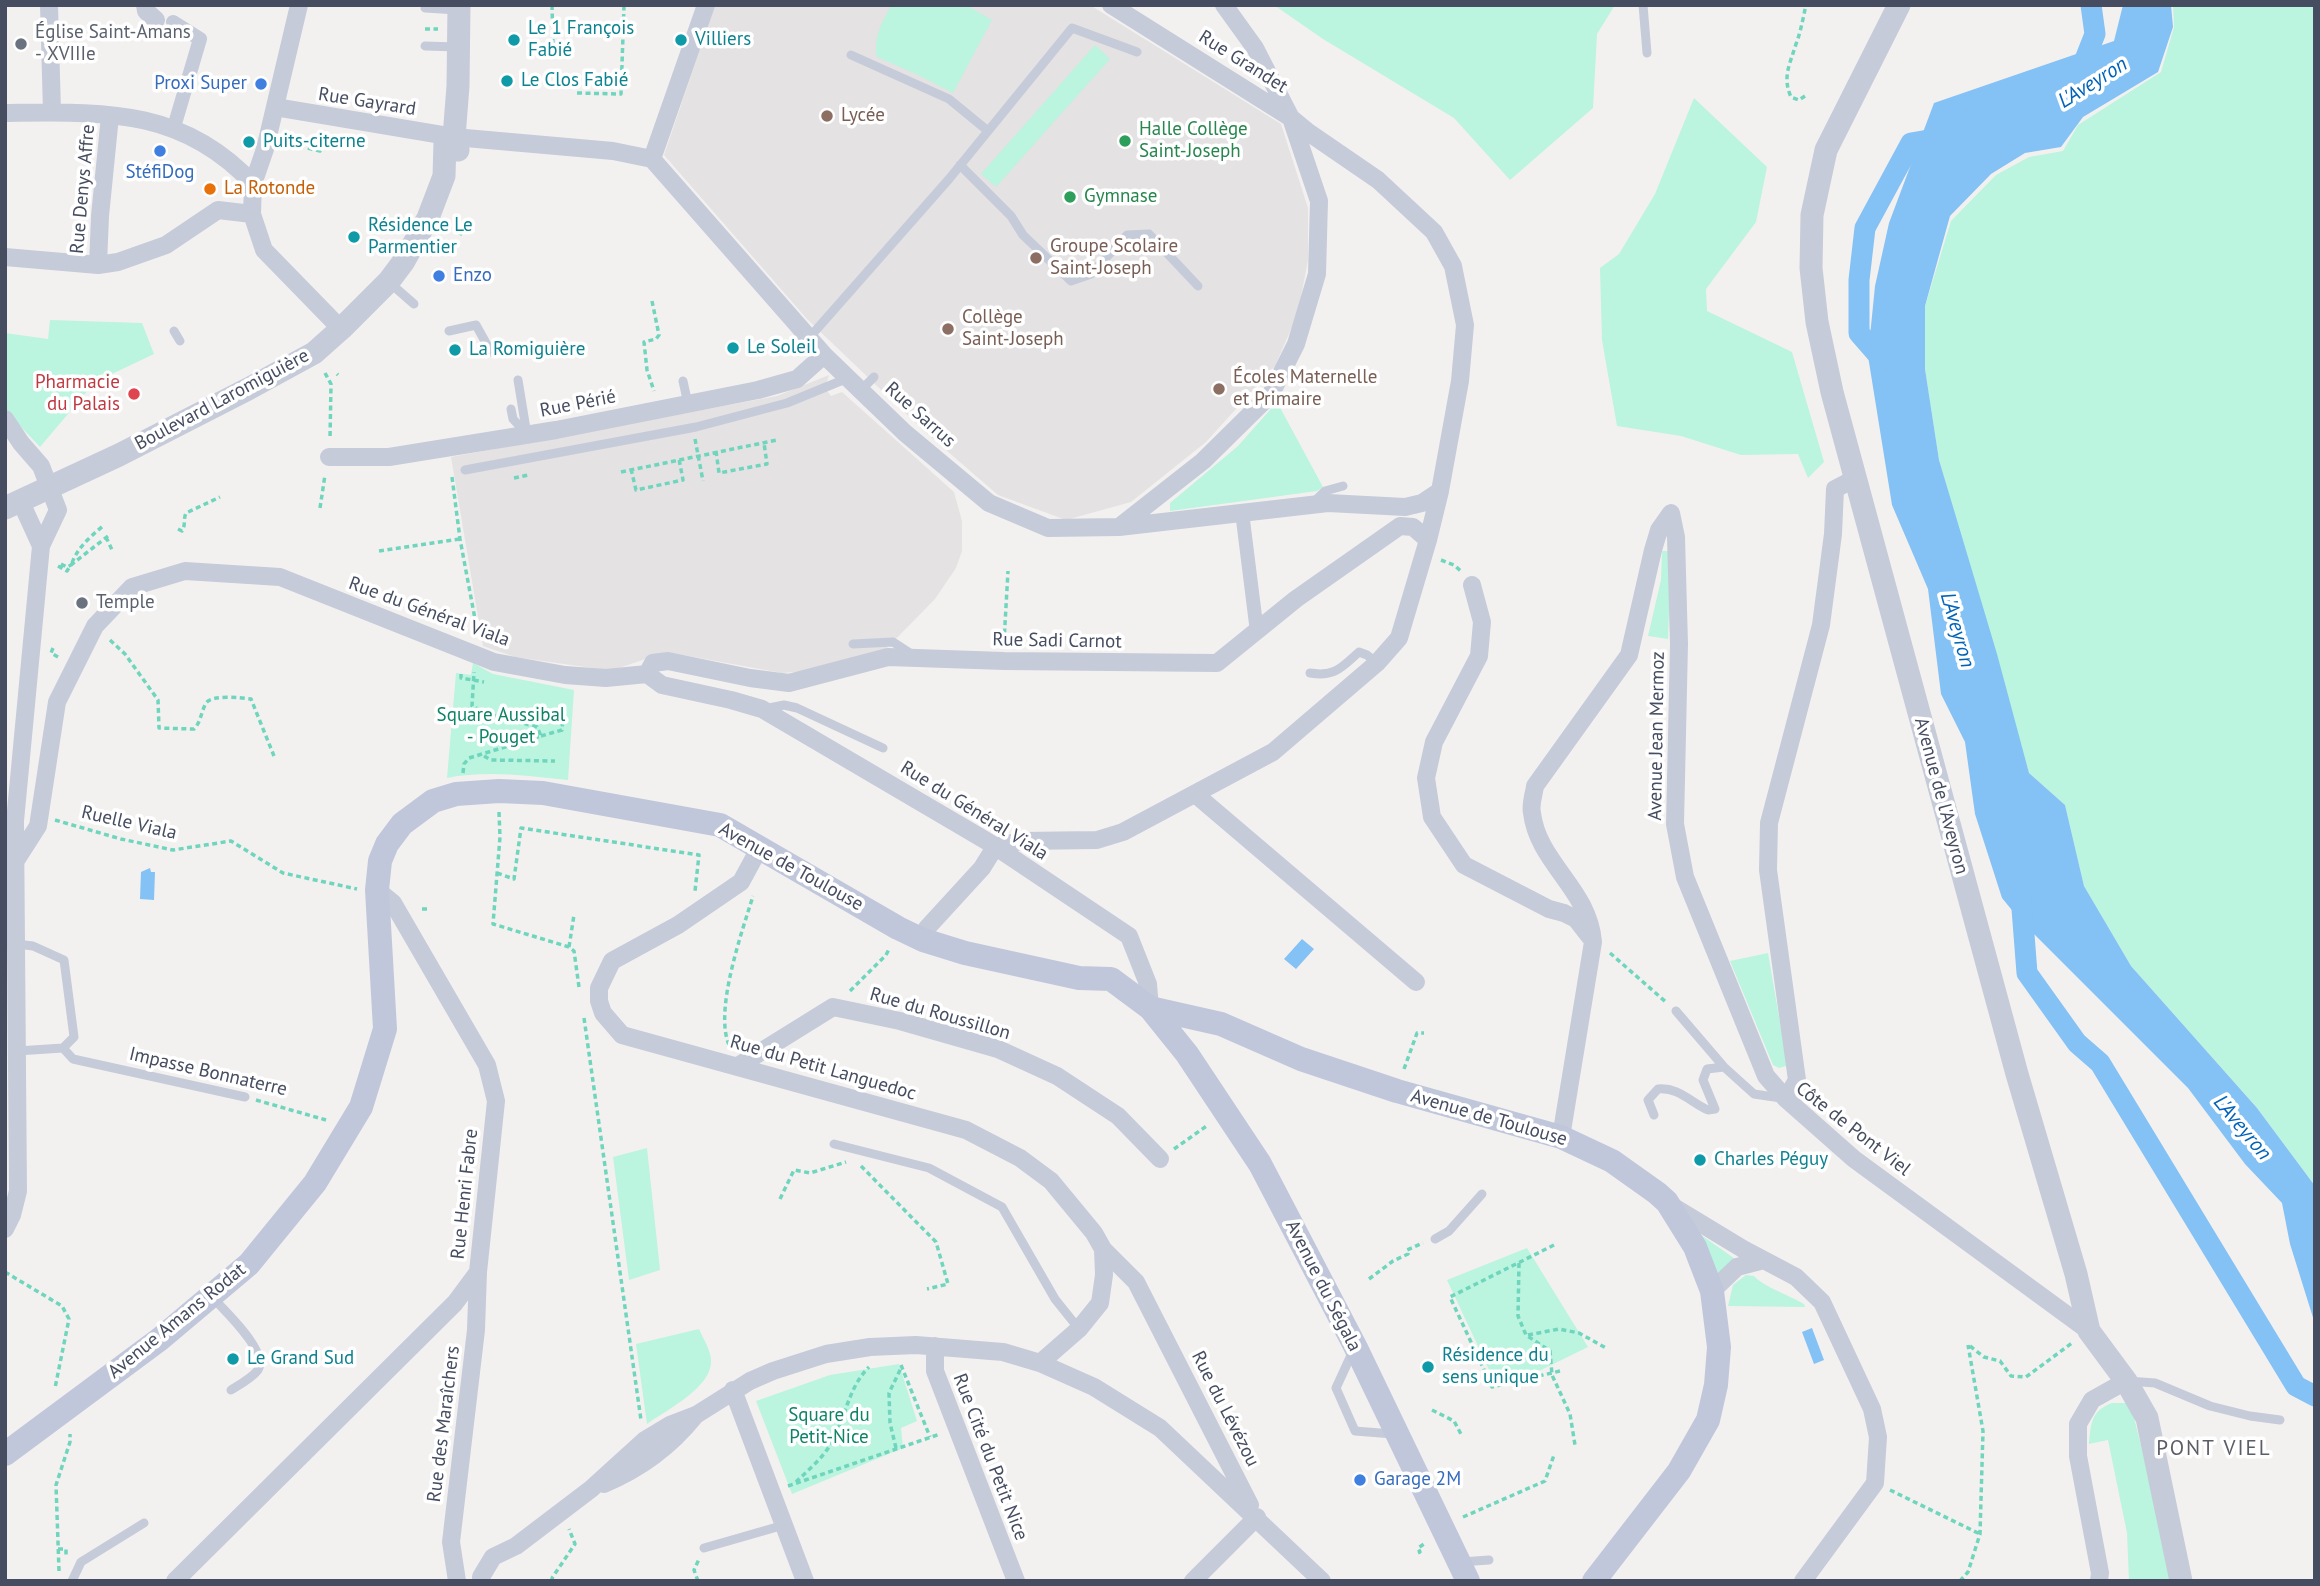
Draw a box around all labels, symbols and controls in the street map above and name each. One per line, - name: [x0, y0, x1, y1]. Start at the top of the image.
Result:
- place label: Le 1 François Fabié: [528, 18, 634, 62]
- place label: Église Saint-Amans - XVIIIe: [35, 22, 191, 66]
- street label: Rue Grandet: [1194, 26, 1292, 98]
- place label: Villiers: [695, 29, 751, 51]
- marker: Le 1 François Fabié: [506, 32, 522, 48]
- marker: Villiers: [673, 32, 689, 48]
- marker: Église Saint-Amans - XVIIIe: [13, 36, 29, 52]
- water label: L'Aveyron: [2054, 52, 2132, 114]
- place label: Le Clos Fabié: [521, 70, 628, 92]
- place label: Proxi Super: [154, 73, 247, 95]
- marker: Le Clos Fabié: [499, 73, 515, 89]
- marker: Proxi Super: [253, 76, 269, 92]
- street label: Rue Gayrard: [317, 83, 417, 121]
- place label: Lycée: [841, 105, 885, 127]
- marker: Lycée: [819, 108, 835, 124]
- place label: Halle Collège Saint-Joseph: [1139, 119, 1248, 163]
- street label: Rue Denys Affre: [66, 123, 100, 255]
- place label: Puits-citerne: [263, 131, 366, 153]
- marker: Halle Collège Saint-Joseph: [1117, 133, 1133, 149]
- marker: Puits-citerne: [241, 134, 257, 150]
- marker: StéfiDog: [152, 143, 168, 159]
- place label: StéfiDog: [125, 162, 195, 184]
- place label: La Rotonde: [224, 178, 315, 200]
- marker: La Rotonde: [202, 181, 218, 197]
- place label: Gymnase: [1084, 186, 1157, 208]
- marker: Gymnase: [1062, 189, 1078, 205]
- place label: Résidence Le Parmentier: [368, 215, 473, 259]
- marker: Résidence Le Parmentier: [346, 229, 362, 245]
- place label: Groupe Scolaire Saint-Joseph: [1050, 236, 1178, 280]
- marker: Groupe Scolaire Saint-Joseph: [1028, 250, 1044, 266]
- place label: Enzo: [453, 265, 492, 287]
- marker: Enzo: [431, 268, 447, 284]
- place label: Collège Saint-Joseph: [962, 307, 1064, 351]
- marker: Collège Saint-Joseph: [940, 321, 956, 337]
- place label: Le Soleil: [747, 337, 817, 359]
- place label: La Romiguière: [469, 339, 585, 361]
- marker: Le Soleil: [725, 340, 741, 356]
- marker: La Romiguière: [447, 342, 463, 358]
- street label: Boulevard Laromiguière: [131, 344, 313, 456]
- place label: Écoles Maternelle et Primaire: [1233, 367, 1377, 411]
- place label: Pharmacie du Palais: [35, 372, 120, 416]
- street label: Rue Sarrus: [880, 378, 960, 452]
- marker: Écoles Maternelle et Primaire: [1211, 381, 1227, 397]
- street label: Rue Périé: [538, 385, 618, 423]
- marker: Pharmacie du Palais: [126, 386, 142, 402]
- street label: Rue du Général Viala: [345, 572, 513, 652]
- water label: L'Aveyron: [1934, 590, 1980, 670]
- place label: Temple: [96, 592, 155, 614]
- marker: Temple: [74, 595, 90, 611]
- street label: Rue Sadi Carnot: [992, 628, 1122, 654]
- street label: Avenue Jean Mermoz: [1644, 651, 1670, 821]
- park label: Square Aussibal - Pouget: [437, 705, 565, 749]
- street label: Avenue de l'Aveyron: [1909, 715, 1973, 877]
- street label: Rue du Général Viala: [896, 756, 1052, 866]
- street label: Ruelle Viala: [79, 801, 179, 845]
- street label: Avenue de Toulouse: [715, 818, 867, 916]
- street label: Rue du Roussillon: [867, 983, 1013, 1045]
- street label: Rue du Petit Languedoc: [727, 1030, 919, 1106]
- street label: Impasse Bonnaterre: [127, 1043, 289, 1101]
- street label: Côte de Pont Viel: [1791, 1077, 1915, 1181]
- street label: Avenue de Toulouse: [1408, 1085, 1570, 1151]
- water label: L'Aveyron: [2208, 1090, 2276, 1166]
- street label: Rue Henri Fabre: [447, 1128, 483, 1260]
- place label: Charles Péguy: [1714, 1149, 1828, 1171]
- marker: Charles Péguy: [1692, 1152, 1708, 1168]
- street label: Avenue du Ségala: [1280, 1217, 1366, 1355]
- street label: Avenue Amans Rodat: [104, 1258, 250, 1384]
- street label: Rue des Maraîchers: [423, 1344, 465, 1504]
- place label: Résidence du sens unique: [1442, 1345, 1549, 1389]
- street label: Rue du Lévézou: [1186, 1347, 1264, 1471]
- place label: Le Grand Sud: [247, 1348, 354, 1370]
- marker: Le Grand Sud: [225, 1351, 241, 1367]
- marker: Résidence du sens unique: [1420, 1359, 1436, 1375]
- street label: Rue Cité du Petit Nice: [948, 1370, 1032, 1544]
- park label: Square du Petit-Nice: [788, 1405, 870, 1449]
- district label: PONT VIEL: [2157, 1436, 2271, 1462]
- place label: Garage 2M: [1374, 1469, 1461, 1491]
- marker: Garage 2M: [1352, 1472, 1368, 1488]

